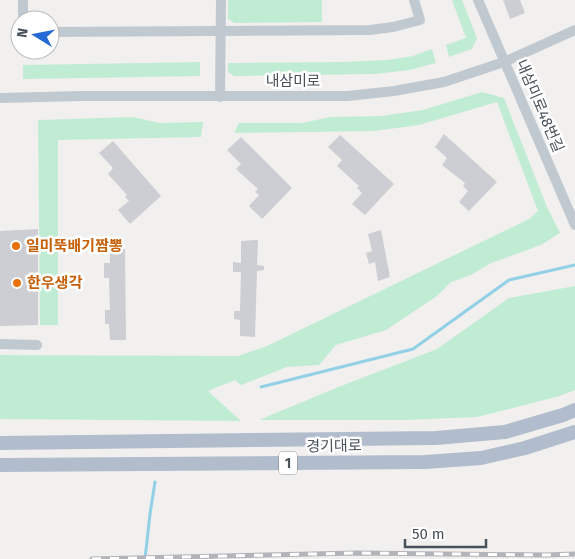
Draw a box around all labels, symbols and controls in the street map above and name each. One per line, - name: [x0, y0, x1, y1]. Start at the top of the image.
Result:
- north arrow: [10, 10, 60, 60]
- text: N: [14, 27, 32, 39]
- street label: 내삼미로48번길: [512, 57, 568, 155]
- street label: 내삼미로: [265, 72, 321, 90]
- place label: 일미뚝배기짬뽕: [26, 237, 123, 255]
- marker: 일미뚝배기짬뽕: [10, 240, 22, 252]
- place label: 한우생각: [27, 274, 82, 292]
- marker: 한우생각: [11, 277, 23, 289]
- street label: 경기대로: [306, 437, 362, 455]
- road number: 1: [279, 452, 297, 474]
- scale bar: [405, 516, 486, 548]
- text: 50 m: [412, 525, 445, 543]

